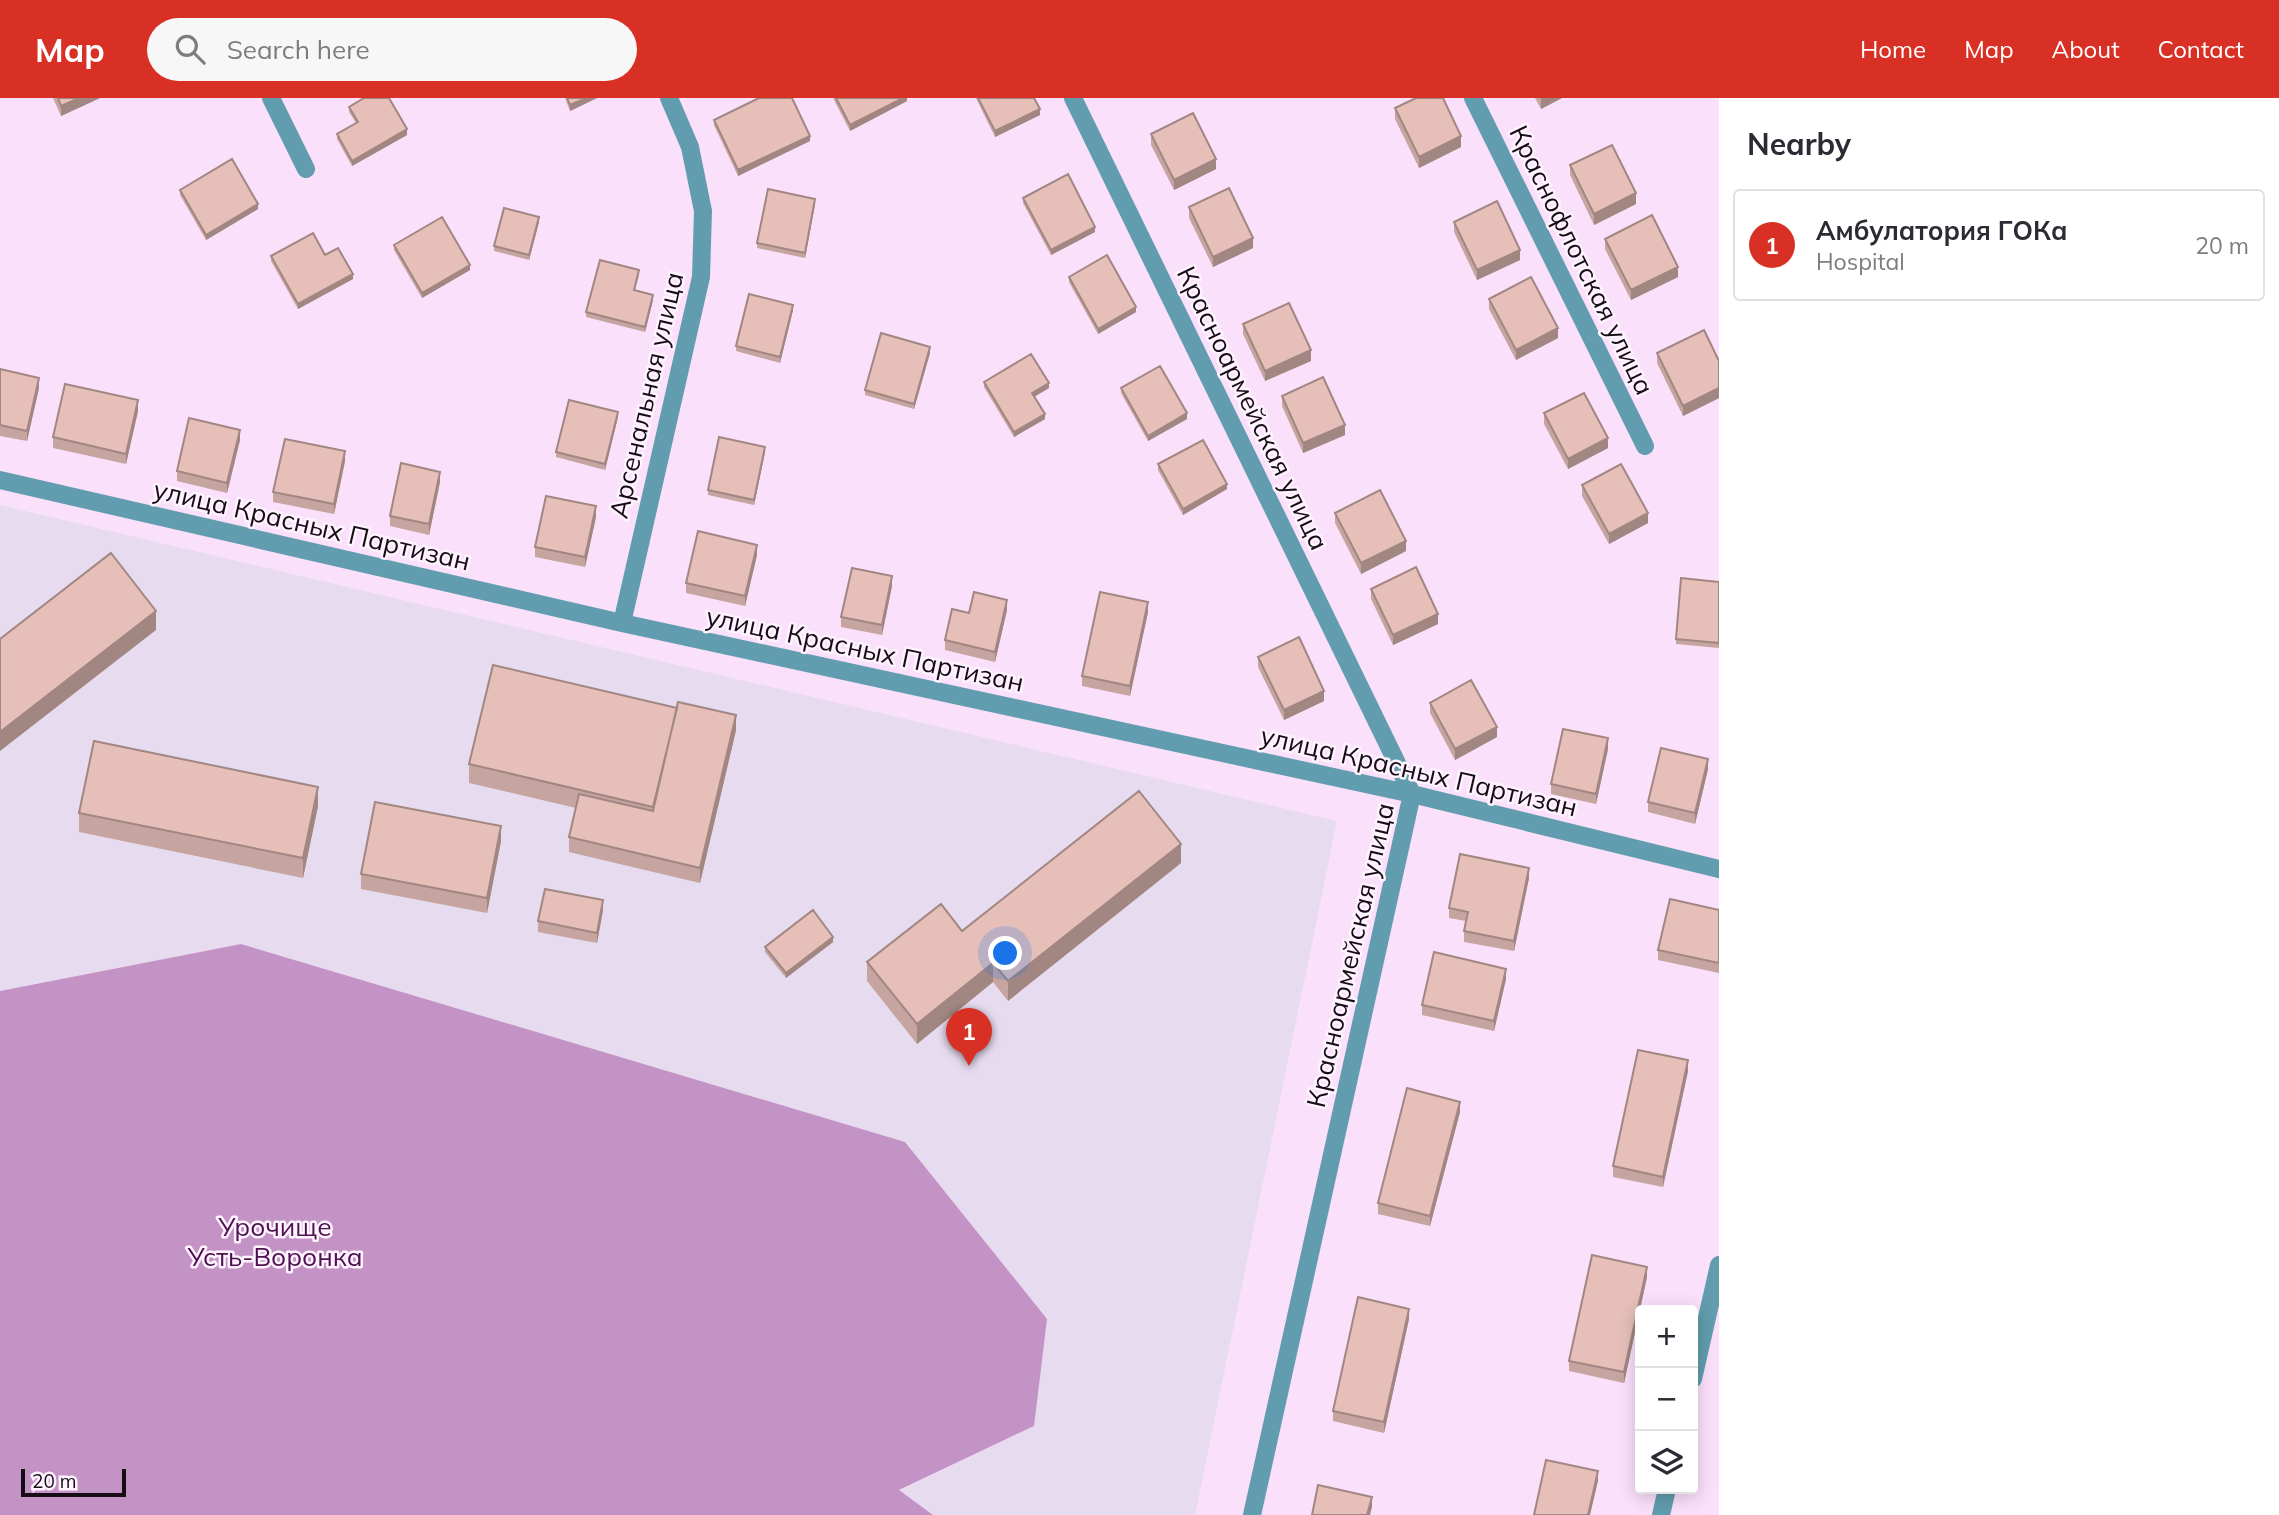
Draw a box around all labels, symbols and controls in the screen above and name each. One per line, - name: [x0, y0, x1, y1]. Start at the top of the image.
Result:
- search box: [147, 18, 637, 81]
- text: Map: [35, 29, 105, 70]
- icon: search: [171, 30, 209, 68]
- text: Search here: [227, 33, 370, 66]
- text: Home: [1860, 34, 1926, 64]
- text: Map: [1964, 34, 2014, 64]
- text: About: [2052, 34, 2120, 64]
- text: Contact: [2158, 34, 2244, 64]
- street label: Краснофлотская улица: [1502, 120, 1662, 400]
- text: Nearby: [1747, 125, 1851, 163]
- text: Амбулатория ГОКа: [1816, 214, 2067, 247]
- text: 1: [1765, 231, 1779, 260]
- text: 20 m: [2195, 231, 2249, 260]
- text: Hospital: [1816, 247, 1905, 276]
- street label: Красноармейская улица: [1170, 261, 1336, 555]
- street label: Арсенальная улица: [602, 269, 690, 521]
- street label: улица Красных Партизан: [151, 472, 473, 578]
- street label: улица Красных Партизан: [703, 599, 1027, 699]
- street label: улица Красных Партизан: [1258, 718, 1580, 824]
- street label: Красноармейская улица: [1299, 800, 1401, 1110]
- your location: [988, 936, 1022, 970]
- pin: 1: [946, 1008, 992, 1066]
- park label: Урочище Усть-Воронка: [186, 1210, 363, 1273]
- map controls: [1635, 1305, 1698, 1494]
- button: +: [1635, 1305, 1698, 1368]
- button: −: [1635, 1368, 1698, 1431]
- button: layers: [1635, 1431, 1698, 1494]
- scale bar: [21, 1466, 126, 1498]
- text: 20 m: [32, 1469, 76, 1493]

